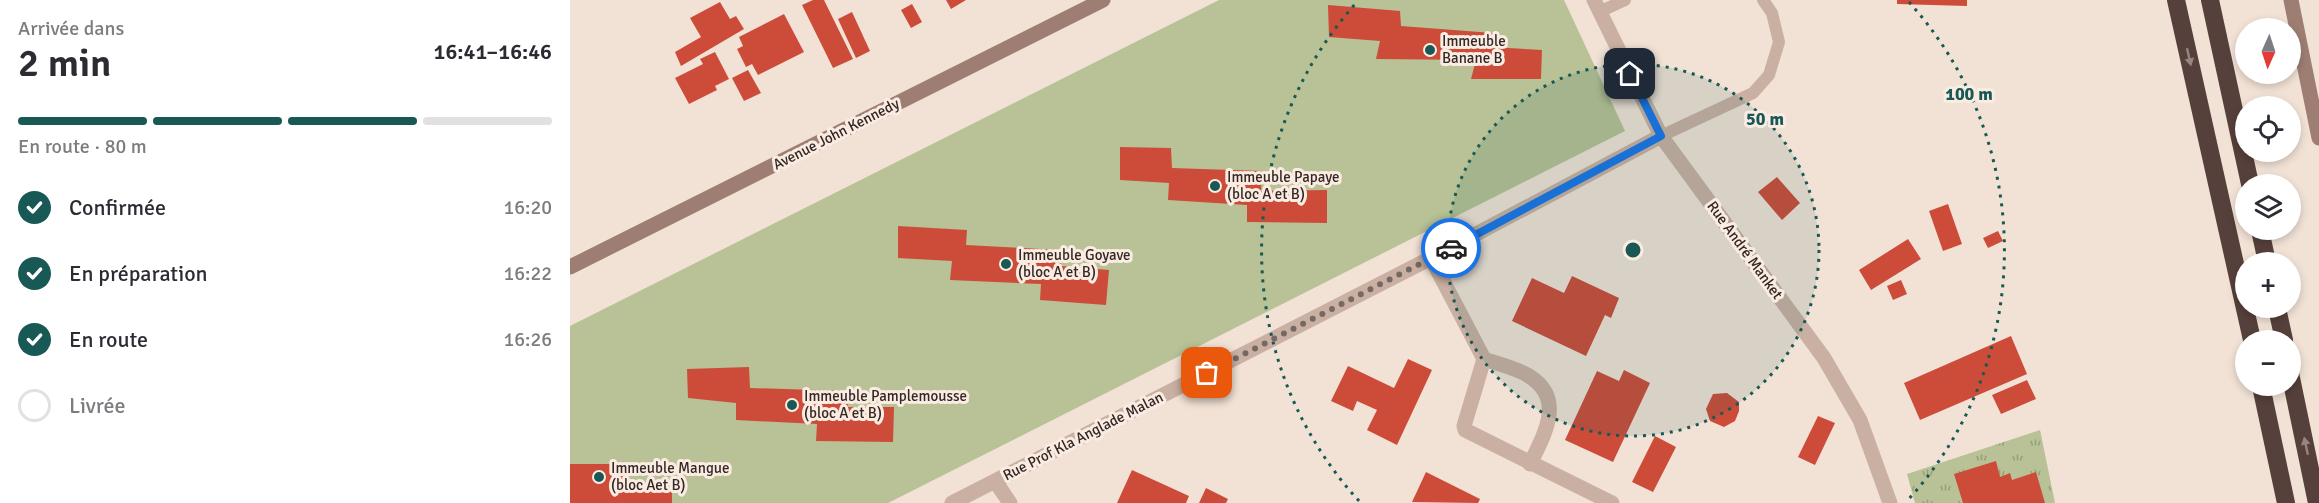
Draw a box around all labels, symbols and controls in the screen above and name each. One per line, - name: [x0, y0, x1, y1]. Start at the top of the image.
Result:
- text: Arrivée dans: [18, 16, 124, 41]
- north arrow: [2235, 18, 2301, 84]
- map controls: [2235, 18, 2301, 396]
- place label: Immeuble Banane B: [1442, 32, 1506, 67]
- text: 16:41–16:46: [434, 38, 552, 65]
- text: 2 min: [18, 39, 111, 87]
- marker: Immeuble Banane B: [1423, 43, 1437, 57]
- pin: [1604, 48, 1655, 99]
- one-way arrow: [2185, 48, 2194, 67]
- icon: home: [1613, 57, 1646, 90]
- text: 100 m: [1945, 83, 1993, 105]
- street label: Avenue John Kennedy: [770, 94, 902, 174]
- button: locate: [2235, 96, 2301, 162]
- text: 50 m: [1746, 108, 1784, 130]
- text: En route · 80 m: [18, 134, 147, 159]
- place label: Immeuble Papaye (bloc A et B): [1227, 168, 1340, 203]
- button: layers: [2235, 174, 2301, 240]
- marker: Immeuble Papaye (bloc A et B): [1208, 179, 1222, 193]
- icon: check: [18, 191, 51, 224]
- text: Confirmée: [69, 194, 166, 221]
- text: 16:20: [503, 195, 552, 220]
- street label: Rue André Manket: [1703, 197, 1787, 303]
- courier: [1421, 218, 1481, 278]
- icon: car: [1435, 232, 1468, 265]
- centre of rings: [1623, 240, 1643, 260]
- place label: Immeuble Goyave (bloc A et B): [1018, 246, 1131, 281]
- button: +: [2235, 252, 2301, 318]
- icon: check: [18, 257, 51, 290]
- marker: Immeuble Goyave (bloc A et B): [999, 257, 1013, 271]
- text: En préparation: [69, 260, 208, 287]
- text: 16:22: [503, 261, 552, 286]
- icon: check: [18, 323, 51, 356]
- text: En route: [69, 326, 148, 353]
- text: 16:26: [503, 327, 552, 352]
- button: −: [2235, 330, 2301, 396]
- pin: [1181, 347, 1232, 398]
- icon: bag: [1190, 356, 1223, 389]
- place label: Immeuble Pamplemousse (bloc A et B): [804, 387, 967, 422]
- street label: Rue Prof Kla Anglade Malan: [1000, 388, 1166, 484]
- text: Livrée: [69, 392, 126, 419]
- marker: Immeuble Pamplemousse (bloc A et B): [785, 398, 799, 412]
- one-way arrow: [2300, 436, 2310, 455]
- place label: Immeuble Mangue (bloc Aet B): [611, 459, 730, 494]
- marker: Immeuble Mangue (bloc Aet B): [592, 470, 606, 484]

